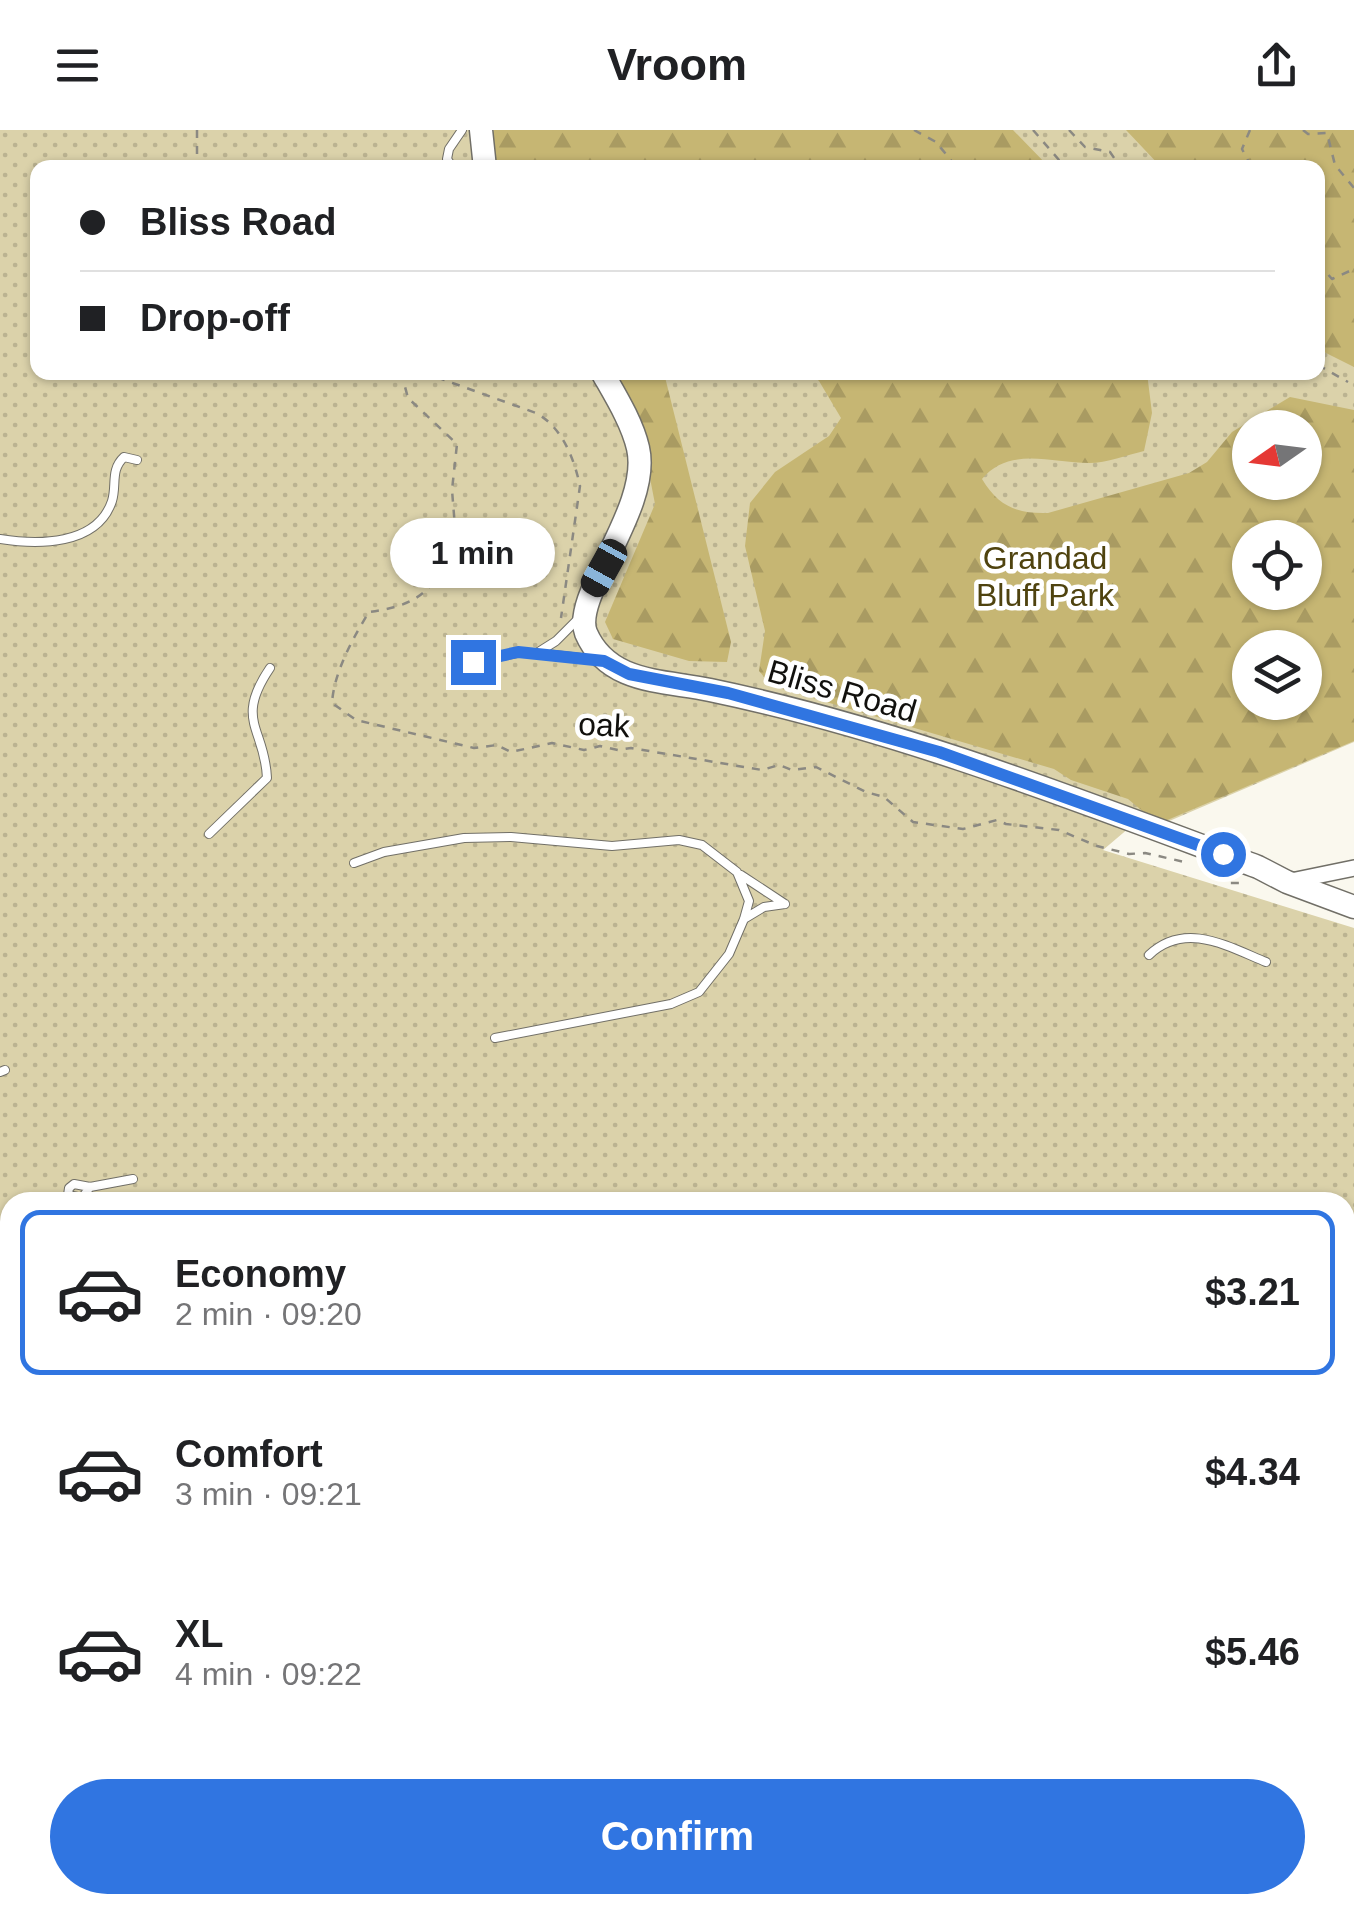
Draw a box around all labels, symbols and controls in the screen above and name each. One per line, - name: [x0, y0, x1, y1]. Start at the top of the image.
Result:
- icon: menu: [50, 38, 105, 93]
- icon: share: [1249, 38, 1304, 93]
- text: Vroom: [607, 39, 747, 90]
- text: Bliss Road: [140, 201, 336, 243]
- text: Drop-off: [140, 297, 290, 339]
- north arrow: [1232, 410, 1322, 500]
- map controls: [1232, 410, 1322, 720]
- callout: 1 min: [390, 517, 556, 587]
- button: locate: [1232, 520, 1322, 610]
- car: [576, 534, 632, 602]
- text: 1 min: [431, 535, 514, 571]
- park label: Grandad Bluff Park: [976, 540, 1115, 613]
- button: layers: [1232, 630, 1322, 720]
- route end: [451, 640, 496, 685]
- street label: Bliss Road: [764, 653, 920, 729]
- street label: oak: [577, 706, 632, 744]
- route start: [1201, 832, 1246, 877]
- icon: car: [55, 1248, 145, 1338]
- text: Economy: [175, 1253, 346, 1295]
- text: $3.21: [1205, 1271, 1300, 1313]
- text: 2 min · 09:20: [175, 1296, 362, 1332]
- icon: car: [55, 1428, 145, 1518]
- text: Comfort: [175, 1433, 323, 1475]
- text: $4.34: [1205, 1451, 1300, 1493]
- text: 3 min · 09:21: [175, 1476, 362, 1512]
- icon: car: [55, 1608, 145, 1698]
- text: XL: [175, 1613, 224, 1655]
- text: $5.46: [1205, 1631, 1300, 1673]
- text: 4 min · 09:22: [175, 1656, 362, 1692]
- button: Confirm: [50, 1779, 1305, 1894]

